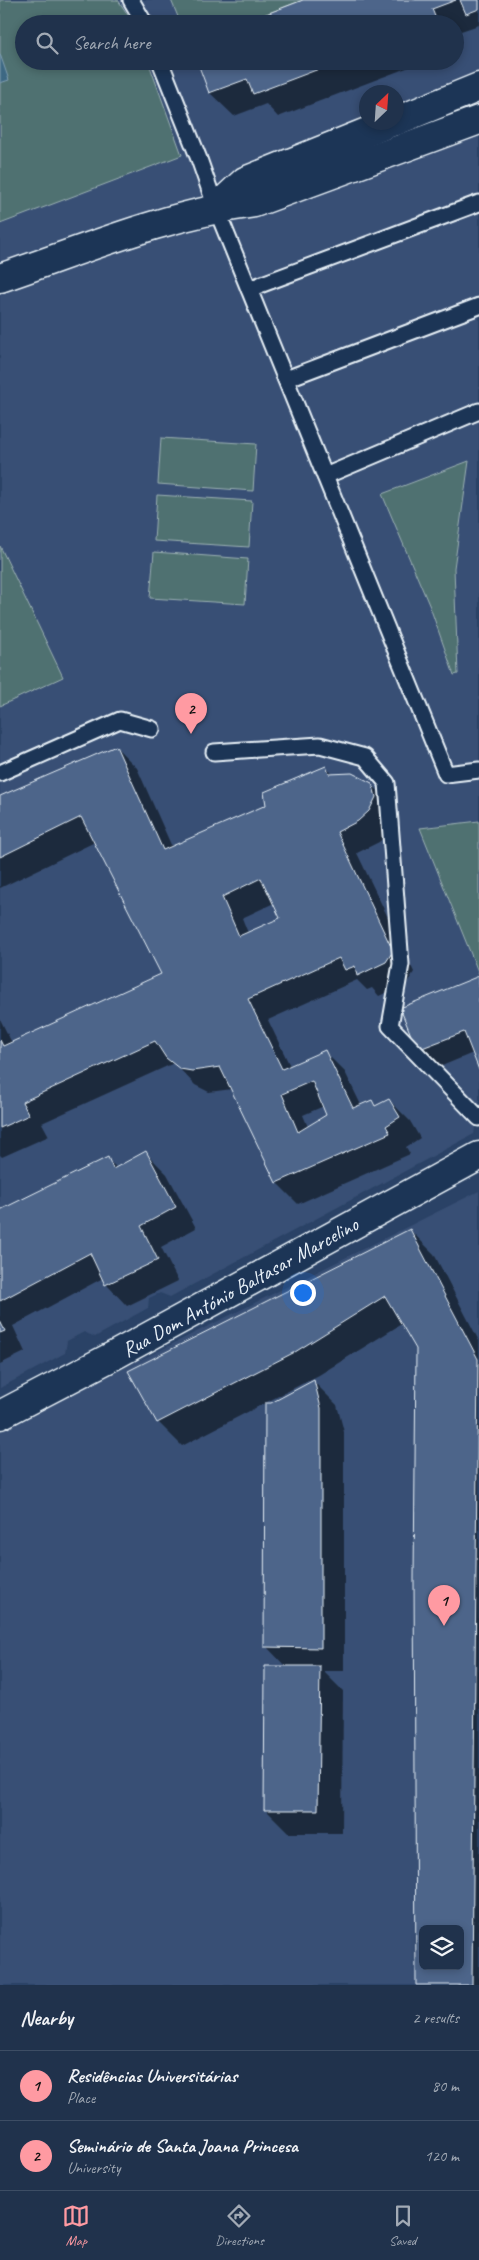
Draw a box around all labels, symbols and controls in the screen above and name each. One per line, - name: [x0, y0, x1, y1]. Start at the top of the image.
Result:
- search box: [15, 15, 464, 70]
- icon: search: [33, 29, 61, 57]
- text: Search here: [73, 31, 150, 55]
- north arrow: [359, 85, 404, 130]
- pin: 2: [175, 693, 207, 734]
- street label: Rua Dom António Baltasar Marcelino: [117, 1210, 364, 1363]
- your location: [290, 1280, 316, 1306]
- pin: 1: [428, 1585, 460, 1626]
- map controls: [419, 1925, 464, 1970]
- button: layers: [419, 1925, 464, 1970]
- text: Nearby: [20, 2005, 73, 2031]
- text: 2 results: [412, 2008, 459, 2028]
- text: Residências Universitárias: [67, 2064, 237, 2088]
- text: 1: [32, 2076, 40, 2096]
- text: 80 m: [432, 2076, 459, 2096]
- text: Place: [67, 2088, 95, 2108]
- text: Seminário de Santa Joana Princesa: [67, 2134, 298, 2158]
- text: 2: [32, 2146, 40, 2166]
- text: 120 m: [425, 2146, 459, 2166]
- text: University: [67, 2158, 120, 2178]
- tab: Map: [62, 2202, 90, 2249]
- tab: Directions: [215, 2202, 264, 2249]
- tab: Saved: [389, 2202, 417, 2249]

